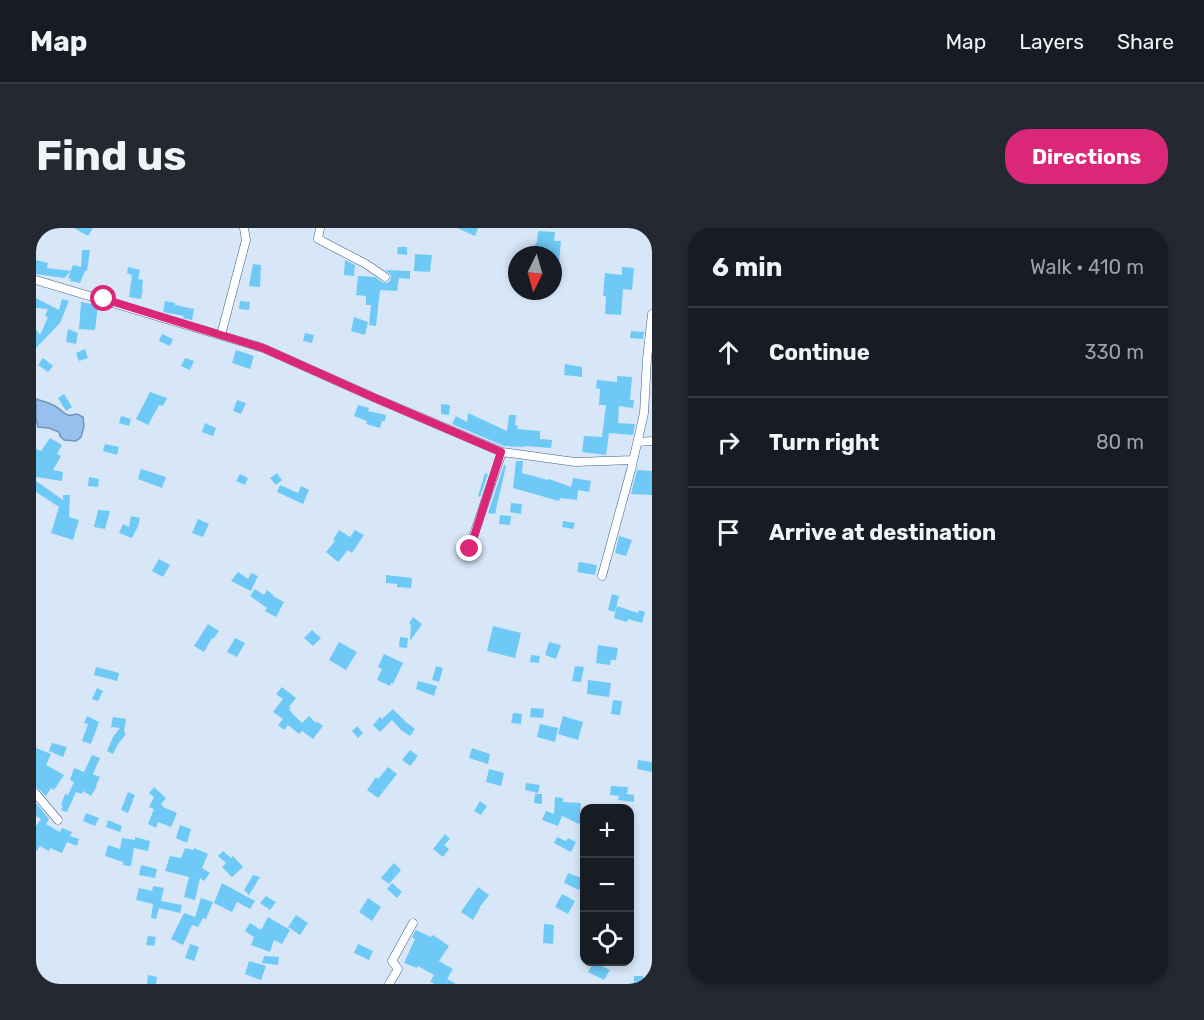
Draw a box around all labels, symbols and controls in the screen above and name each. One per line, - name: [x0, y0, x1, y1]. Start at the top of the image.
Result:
- text: Map: [30, 25, 87, 58]
- text: Map: [945, 29, 986, 54]
- text: Layers: [1019, 29, 1084, 54]
- text: Share: [1117, 29, 1174, 54]
- button: Directions: [1005, 129, 1168, 184]
- text: Find us: [36, 131, 187, 181]
- north arrow: [508, 246, 562, 300]
- text: 6 min: [712, 252, 782, 283]
- text: Walk · 410 m: [1030, 255, 1144, 279]
- route start: [90, 285, 116, 311]
- icon: ahead: [712, 336, 745, 369]
- text: Continue: [769, 339, 870, 366]
- text: 330 m: [1085, 340, 1144, 364]
- icon: right: [712, 426, 745, 459]
- text: Turn right: [769, 429, 879, 456]
- text: 80 m: [1096, 430, 1144, 454]
- icon: arrive: [712, 516, 745, 549]
- text: Arrive at destination: [769, 519, 996, 546]
- route end: [456, 535, 482, 561]
- map controls: [580, 804, 634, 966]
- button: +: [580, 804, 634, 858]
- button: −: [580, 858, 634, 912]
- button: locate: [580, 912, 634, 966]

